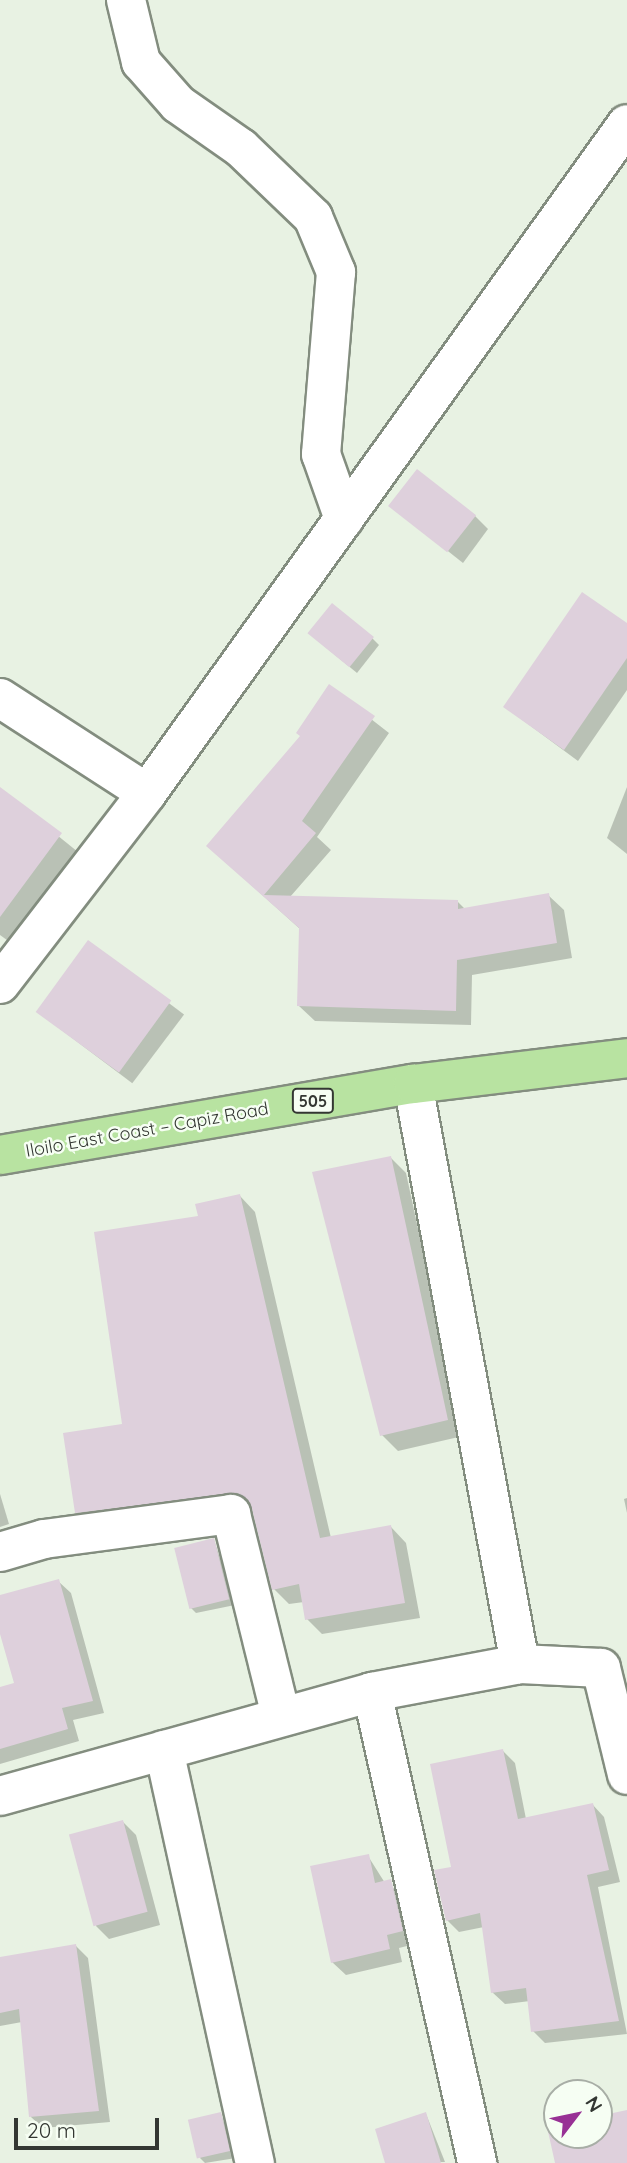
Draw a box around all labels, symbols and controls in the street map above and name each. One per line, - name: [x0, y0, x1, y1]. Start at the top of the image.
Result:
- road number: 505: [290, 1088, 336, 1114]
- street label: Iloilo East Coast – Capiz Road: [24, 1098, 270, 1162]
- north arrow: [543, 2079, 613, 2149]
- text: N: [580, 2092, 608, 2116]
- scale bar: [18, 2104, 163, 2148]
- text: 20 m: [27, 2117, 76, 2143]

